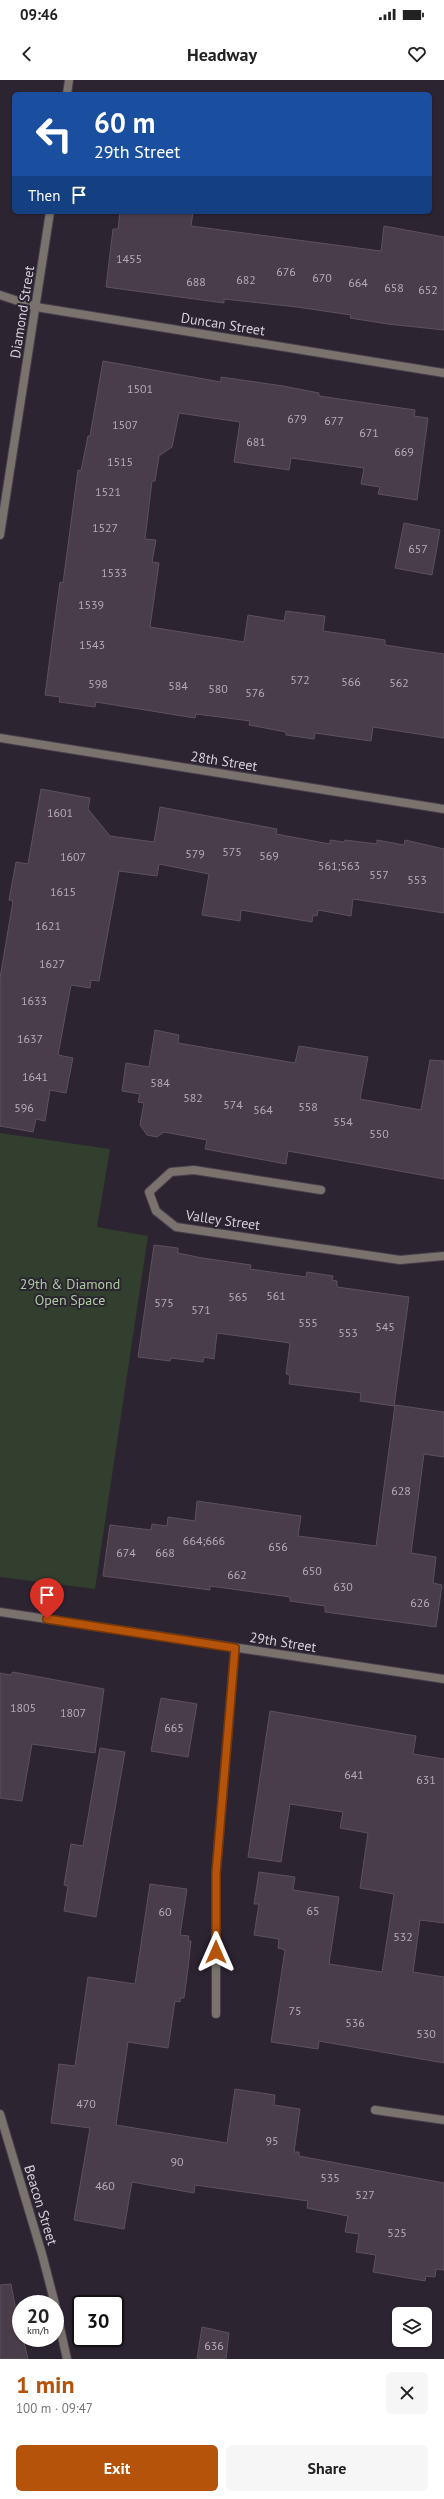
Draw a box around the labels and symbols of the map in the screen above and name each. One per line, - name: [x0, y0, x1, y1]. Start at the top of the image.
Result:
- house number: 1455: [116, 251, 142, 266]
- street label: Diamond Street: [6, 264, 38, 360]
- house number: 676: [276, 264, 296, 279]
- house number: 670: [312, 270, 332, 285]
- house number: 682: [236, 272, 256, 287]
- house number: 688: [186, 274, 206, 289]
- house number: 664: [348, 275, 368, 290]
- house number: 658: [384, 280, 404, 295]
- house number: 652: [418, 282, 438, 297]
- street label: Duncan Street: [180, 308, 267, 340]
- house number: 1501: [127, 381, 153, 396]
- house number: 679: [287, 411, 307, 426]
- house number: 677: [324, 413, 344, 428]
- house number: 1507: [112, 417, 138, 432]
- house number: 671: [359, 425, 379, 440]
- house number: 681: [246, 434, 266, 449]
- house number: 669: [394, 444, 414, 459]
- house number: 1515: [107, 454, 133, 469]
- house number: 1521: [95, 484, 121, 499]
- house number: 1527: [92, 520, 118, 535]
- house number: 657: [408, 541, 428, 556]
- house number: 1533: [101, 565, 127, 580]
- house number: 1539: [78, 597, 104, 612]
- house number: 1543: [79, 637, 105, 652]
- house number: 572: [290, 672, 310, 687]
- house number: 566: [341, 674, 361, 689]
- house number: 562: [389, 675, 409, 690]
- house number: 598: [88, 676, 108, 691]
- house number: 584: [168, 678, 188, 693]
- house number: 580: [208, 681, 228, 696]
- house number: 576: [245, 685, 265, 700]
- street label: 28th Street: [189, 747, 259, 775]
- house number: 1601: [47, 805, 73, 820]
- house number: 575: [222, 844, 242, 859]
- house number: 579: [185, 846, 205, 861]
- house number: 569: [259, 848, 279, 863]
- house number: 1607: [60, 849, 86, 864]
- house number: 561;563: [318, 858, 360, 873]
- house number: 557: [369, 867, 389, 882]
- house number: 553: [407, 872, 427, 887]
- house number: 1615: [50, 884, 76, 899]
- house number: 1621: [35, 918, 61, 933]
- house number: 1627: [39, 956, 65, 971]
- house number: 1633: [21, 993, 47, 1008]
- house number: 1637: [17, 1031, 43, 1046]
- house number: 1641: [22, 1069, 48, 1084]
- house number: 584: [150, 1075, 170, 1090]
- house number: 582: [183, 1090, 203, 1105]
- house number: 574: [223, 1097, 243, 1112]
- house number: 558: [298, 1099, 318, 1114]
- house number: 596: [14, 1100, 34, 1115]
- house number: 564: [253, 1102, 273, 1117]
- house number: 554: [333, 1114, 353, 1129]
- house number: 550: [369, 1126, 389, 1141]
- street label: Valley Street: [184, 1206, 261, 1234]
- park label: 29th & Diamond Open Space: [20, 1275, 120, 1309]
- house number: 561: [266, 1288, 286, 1303]
- house number: 565: [228, 1289, 248, 1304]
- house number: 575: [154, 1295, 174, 1310]
- house number: 571: [191, 1302, 211, 1317]
- house number: 555: [298, 1315, 318, 1330]
- house number: 545: [375, 1319, 395, 1334]
- house number: 553: [338, 1325, 358, 1340]
- house number: 628: [391, 1483, 411, 1498]
- house number: 664;666: [183, 1533, 225, 1548]
- house number: 656: [268, 1539, 288, 1554]
- house number: 674: [116, 1545, 136, 1560]
- house number: 668: [155, 1545, 175, 1560]
- house number: 650: [302, 1563, 322, 1578]
- house number: 662: [227, 1567, 247, 1582]
- pin: [30, 1578, 64, 1619]
- house number: 630: [333, 1579, 353, 1594]
- house number: 626: [410, 1595, 430, 1610]
- street label: 29th Street: [248, 1628, 318, 1656]
- house number: 1805: [10, 1700, 36, 1715]
- house number: 1807: [60, 1705, 86, 1720]
- house number: 665: [164, 1720, 184, 1735]
- house number: 641: [344, 1767, 364, 1782]
- house number: 631: [416, 1772, 436, 1787]
- house number: 65: [306, 1903, 320, 1918]
- house number: 60: [158, 1904, 172, 1919]
- house number: 532: [393, 1929, 413, 1944]
- position arrow: [195, 1931, 237, 1973]
- house number: 75: [288, 2003, 302, 2018]
- house number: 536: [345, 2015, 365, 2030]
- house number: 530: [416, 2026, 436, 2041]
- house number: 470: [76, 2096, 96, 2111]
- house number: 95: [265, 2133, 279, 2148]
- house number: 90: [170, 2154, 184, 2169]
- street label: Beacon Street: [20, 2163, 62, 2247]
- house number: 535: [320, 2170, 340, 2185]
- house number: 460: [95, 2178, 115, 2193]
- house number: 527: [355, 2187, 375, 2202]
- house number: 525: [387, 2225, 407, 2240]
- speed limit sign: 30: [72, 2295, 124, 2347]
- house number: 636: [204, 2338, 224, 2353]

